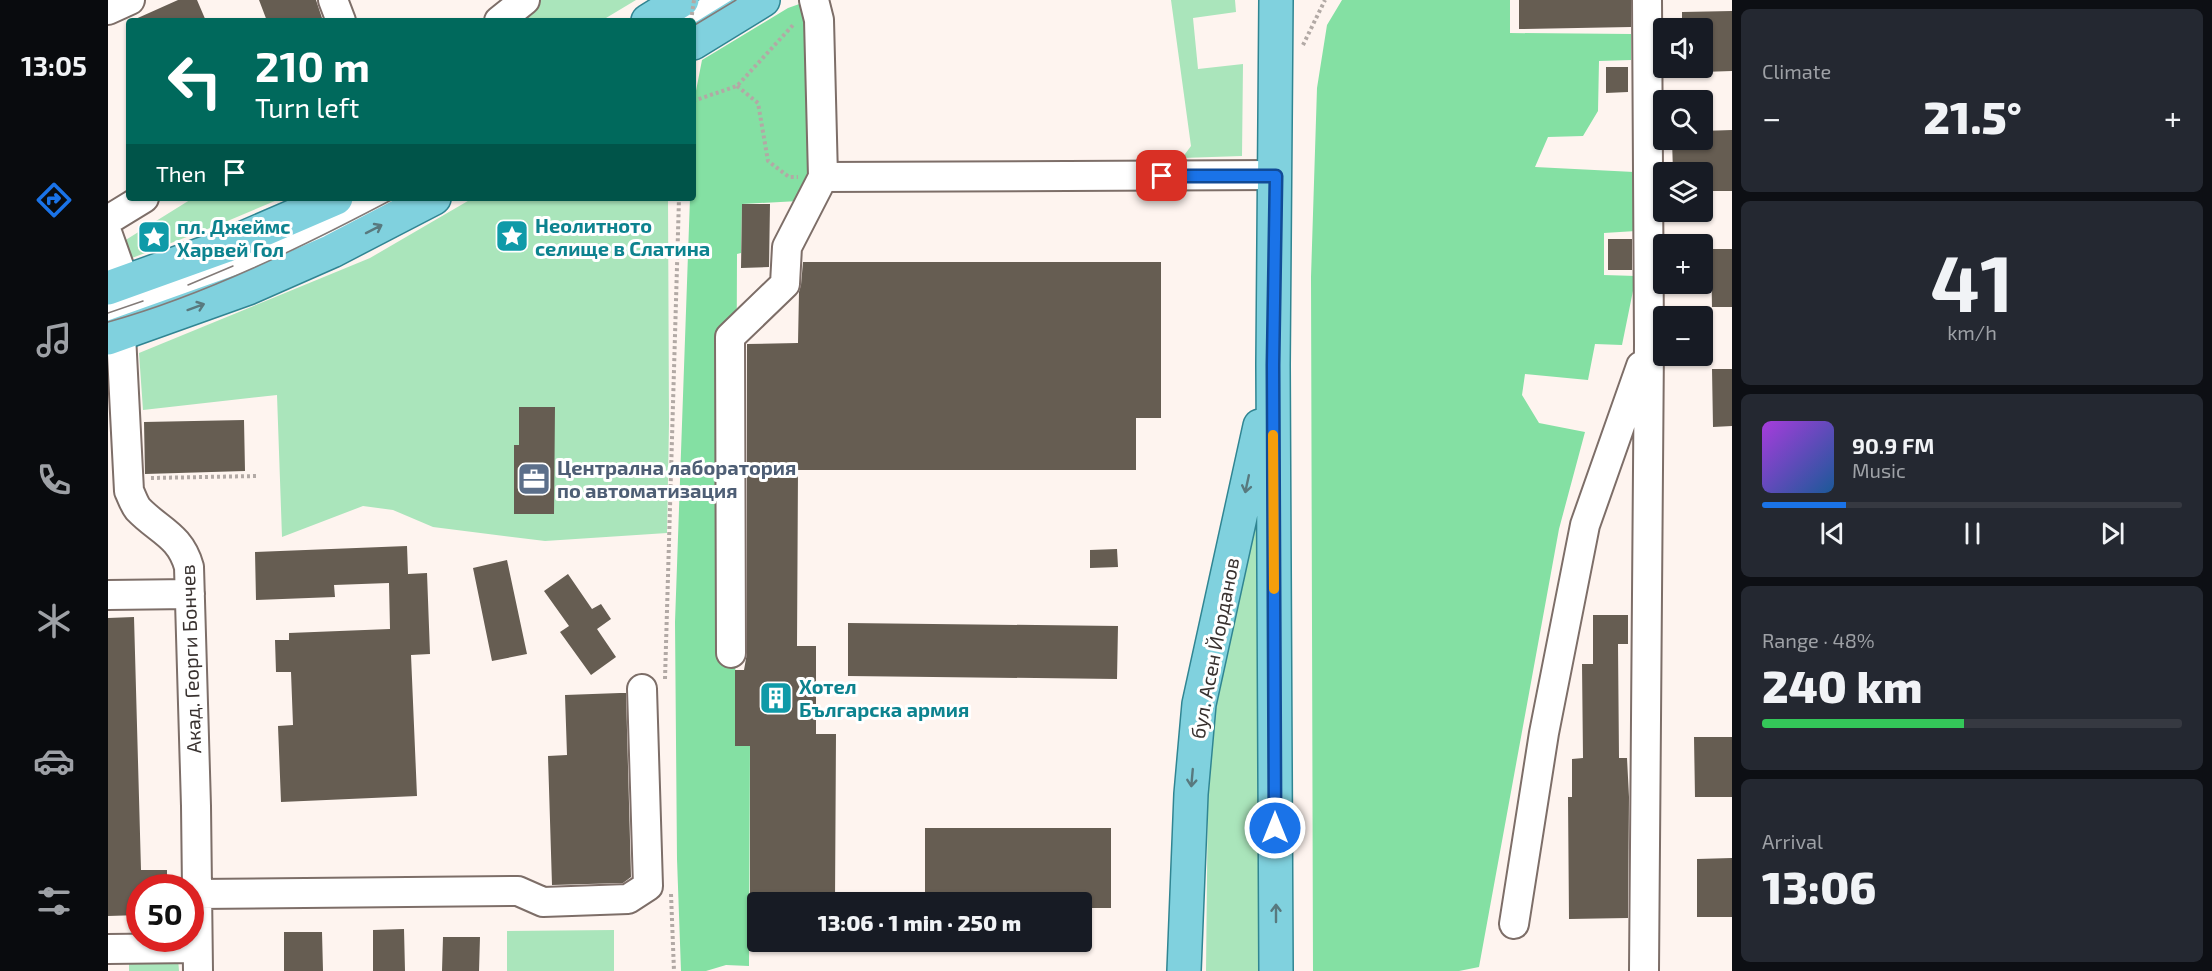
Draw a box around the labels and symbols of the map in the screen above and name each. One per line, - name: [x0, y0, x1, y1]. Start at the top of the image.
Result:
- pin: [1136, 150, 1187, 201]
- place label: Неолитното селище в Слатина: [535, 213, 710, 260]
- place label: пл. Джеймс Харвей Гол: [177, 214, 291, 261]
- place icon: Неолитното селище в Слатина: [494, 218, 530, 254]
- place icon: пл. Джеймс Харвей Гол: [136, 219, 172, 255]
- one-way arrow: [365, 223, 383, 234]
- one-way arrow: [186, 301, 205, 312]
- place label: Централна лаборатория по автоматизация: [557, 455, 796, 502]
- office icon: Централна лаборатория по автоматизация: [516, 461, 552, 497]
- one-way arrow: [1241, 474, 1252, 493]
- street label: бул. Асен Йорданов: [1185, 555, 1244, 741]
- street label: Акад. Георги Бончев: [175, 564, 205, 754]
- place label: Хотел Българска армия: [799, 674, 969, 721]
- building icon: Хотел Българска армия: [758, 680, 794, 716]
- one-way arrow: [1186, 768, 1197, 788]
- position arrow: [1243, 796, 1307, 860]
- speed limit sign: 50: [126, 874, 204, 952]
- one-way arrow: [1270, 903, 1282, 923]

